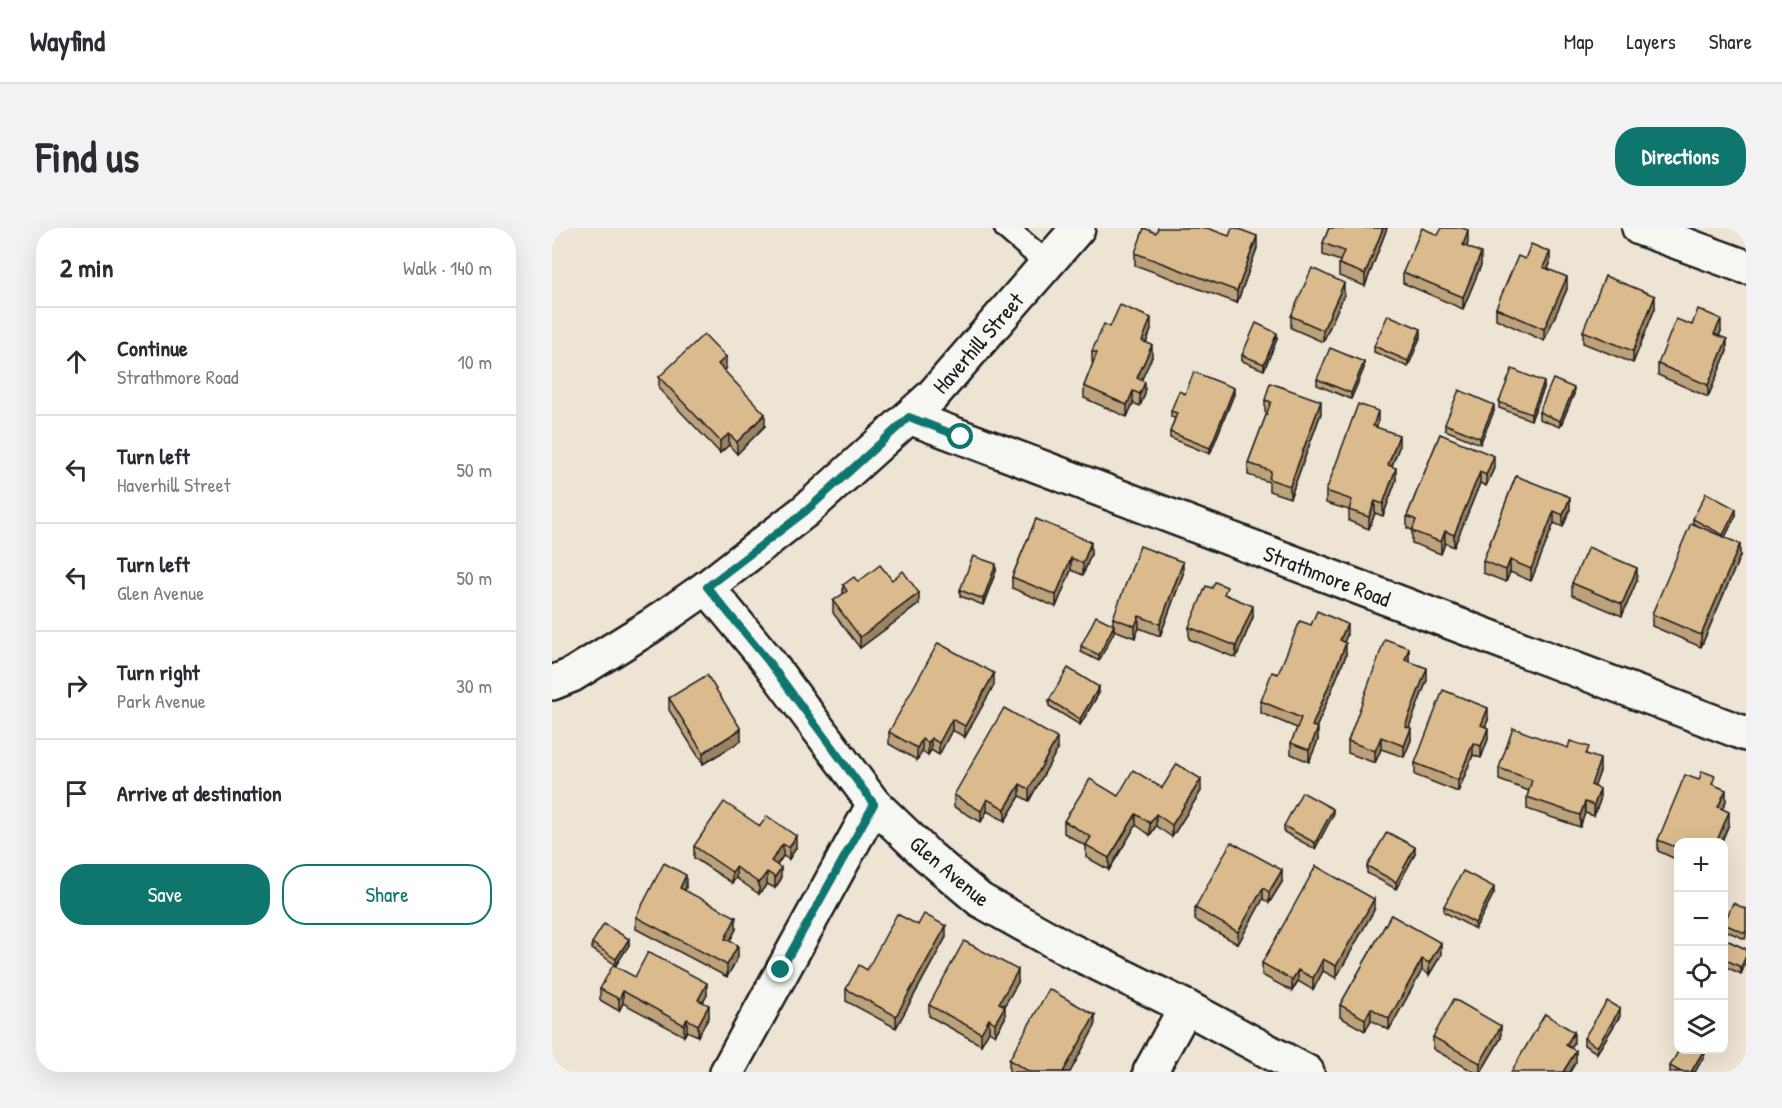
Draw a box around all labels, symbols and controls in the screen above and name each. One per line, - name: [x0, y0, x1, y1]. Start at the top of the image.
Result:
- text: Wayfind: [30, 22, 105, 60]
- text: Map: [1564, 27, 1593, 56]
- text: Layers: [1626, 27, 1676, 56]
- text: Share: [1709, 27, 1752, 56]
- button: Directions: [1615, 127, 1746, 186]
- text: Find us: [36, 128, 139, 185]
- text: 2 min: [60, 250, 113, 285]
- text: Walk · 140 m: [403, 254, 492, 281]
- street label: Haverhill Street: [926, 286, 1031, 400]
- text: Continue: [117, 333, 188, 363]
- icon: ahead: [60, 345, 93, 378]
- text: 10 m: [458, 348, 492, 375]
- text: Strathmore Road: [117, 363, 239, 390]
- route start: [947, 423, 973, 449]
- text: Turn left: [117, 441, 190, 471]
- icon: left: [60, 453, 93, 486]
- text: 50 m: [456, 456, 492, 483]
- text: Haverhill Street: [117, 471, 231, 498]
- street label: Strathmore Road: [1259, 538, 1395, 614]
- text: Turn left: [117, 549, 190, 579]
- icon: left: [60, 561, 93, 594]
- text: 50 m: [456, 564, 492, 591]
- text: Glen Avenue: [117, 579, 204, 606]
- text: Turn right: [117, 657, 200, 687]
- icon: right: [60, 669, 93, 702]
- text: 30 m: [456, 672, 492, 699]
- text: Park Avenue: [117, 687, 206, 714]
- icon: arrive: [60, 777, 93, 810]
- text: Arrive at destination: [117, 778, 282, 808]
- street label: Glen Avenue: [904, 829, 997, 913]
- map controls: [1674, 838, 1728, 1054]
- button: +: [1674, 838, 1728, 892]
- button: Save: [60, 864, 270, 925]
- button: Share: [282, 864, 492, 925]
- button: −: [1674, 892, 1728, 946]
- button: locate: [1674, 946, 1728, 1000]
- route end: [767, 956, 793, 982]
- button: layers: [1674, 1000, 1728, 1054]

